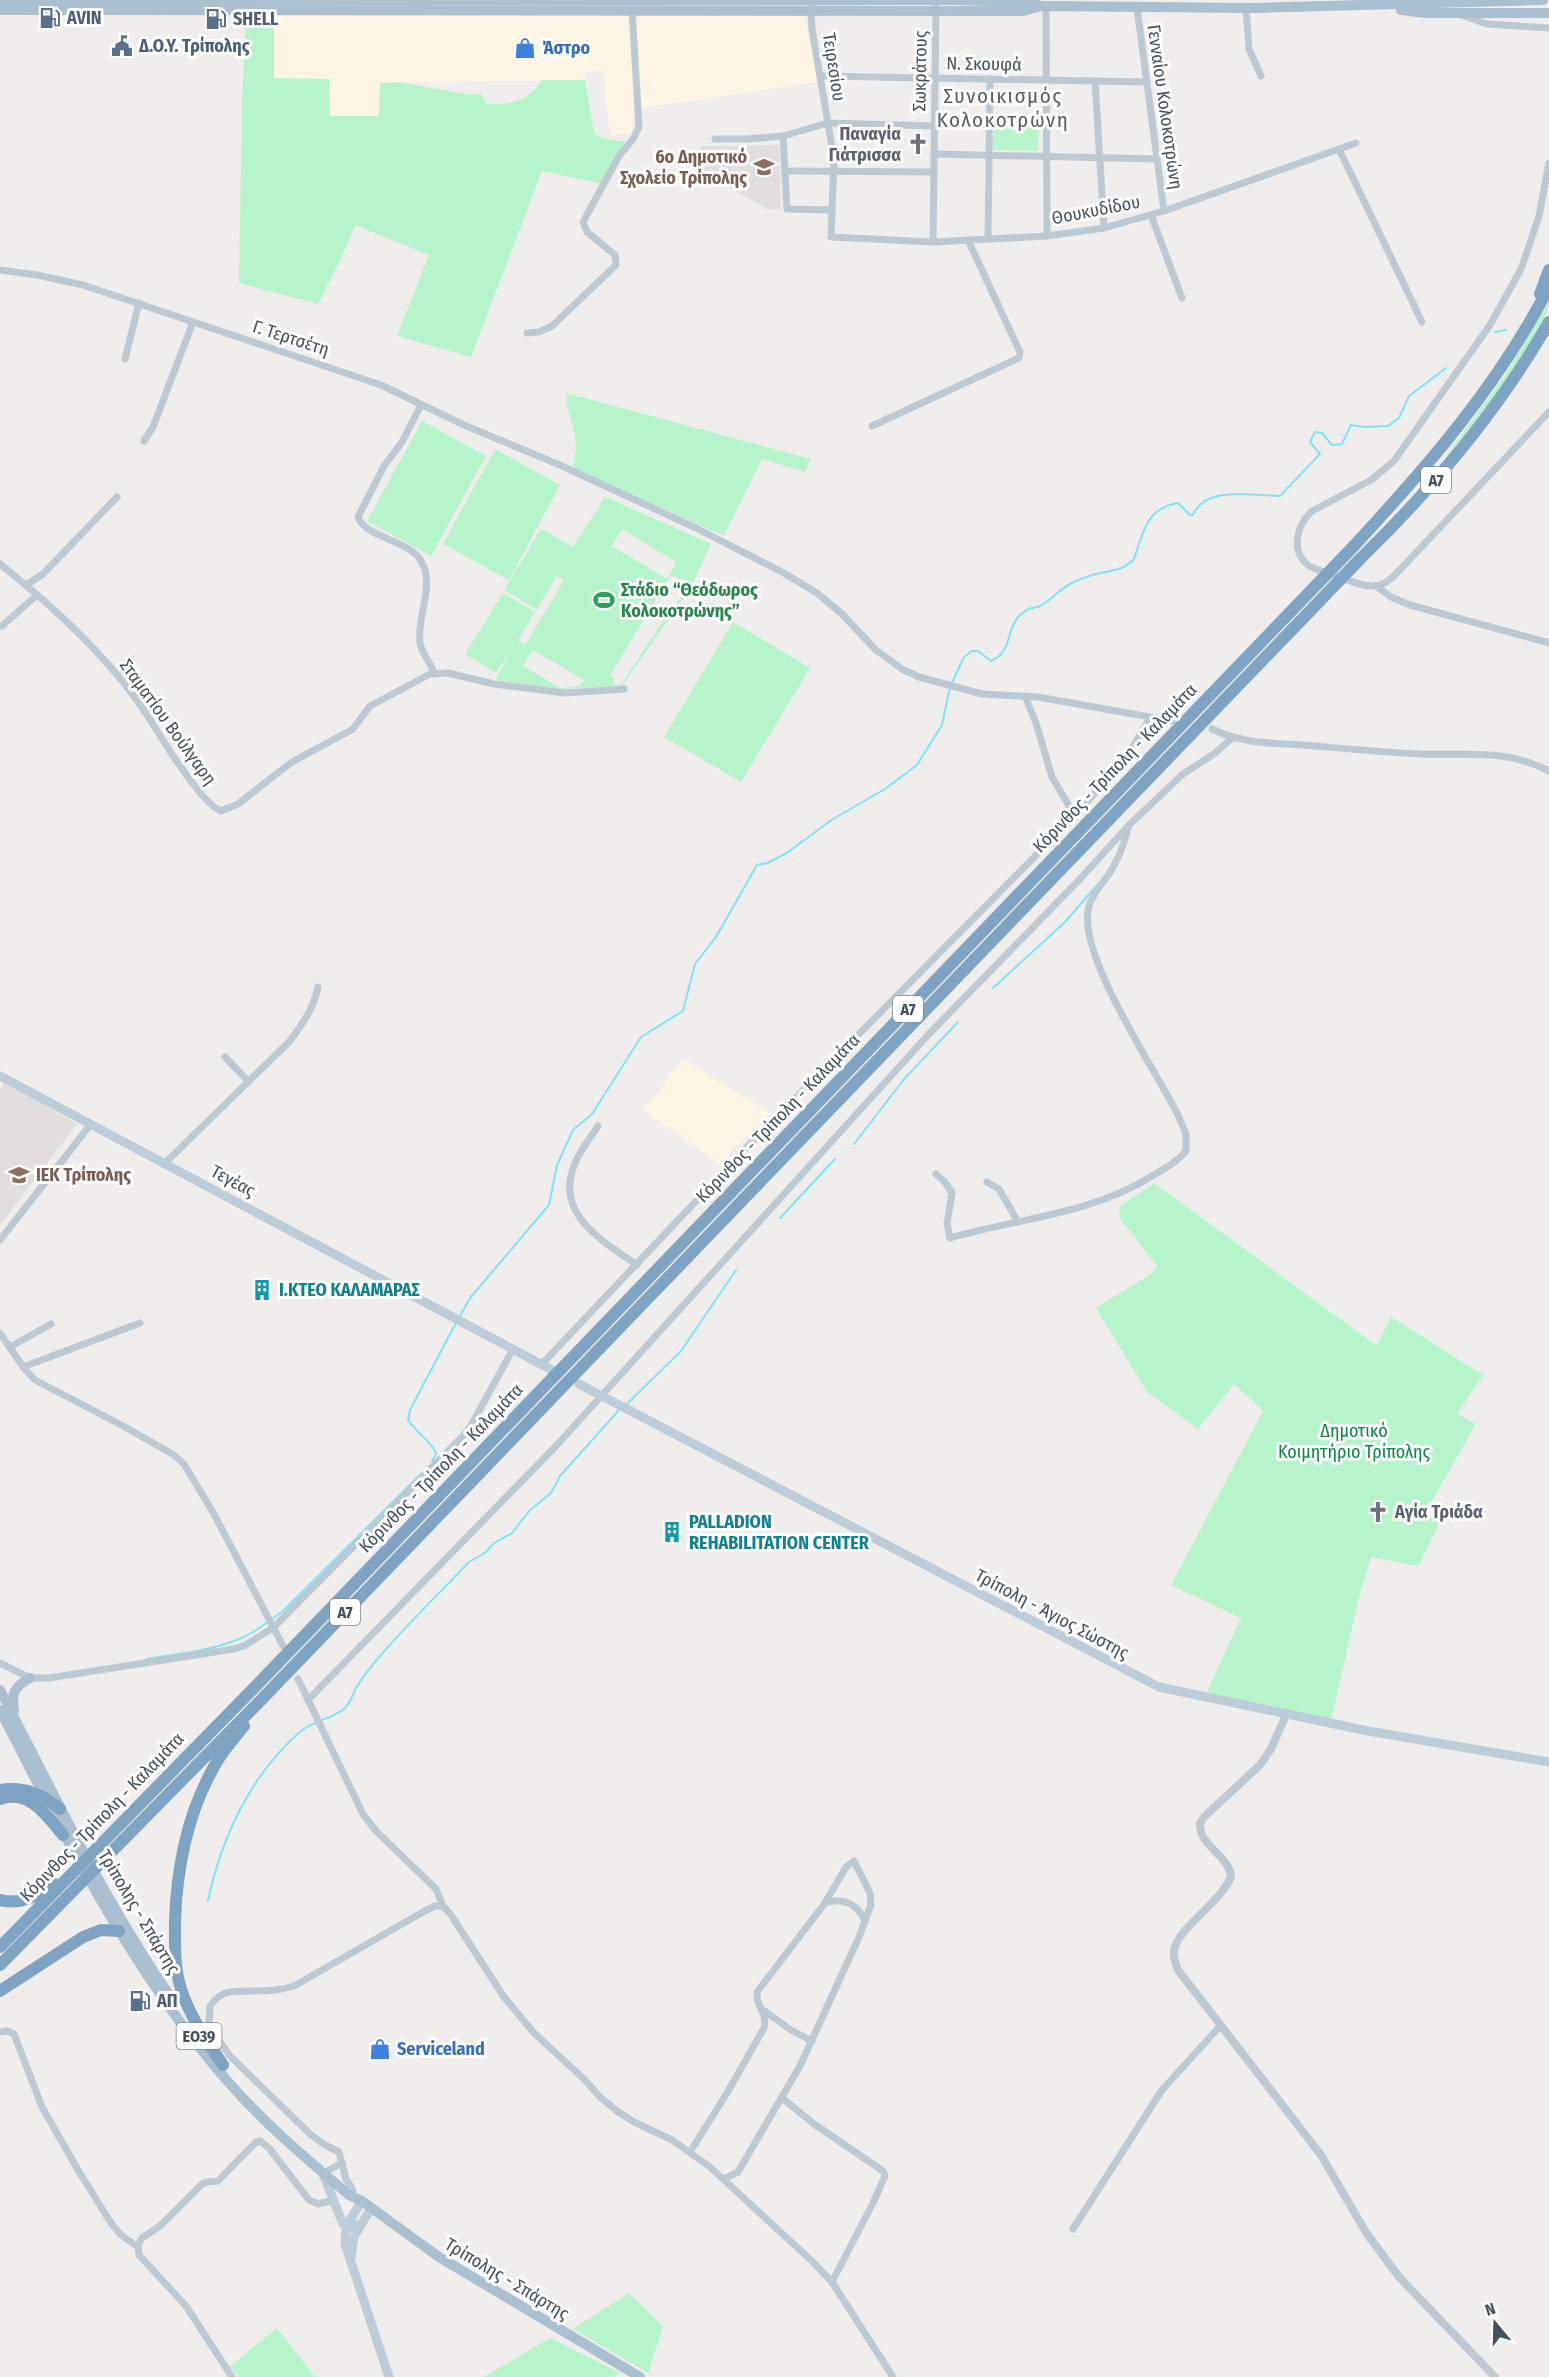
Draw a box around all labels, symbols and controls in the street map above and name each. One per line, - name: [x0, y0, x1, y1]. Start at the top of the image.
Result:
- fuel station icon: AVIN: [38, 6, 62, 30]
- place label: AVIN: [66, 7, 102, 29]
- fuel station icon: SHELL: [204, 7, 228, 31]
- place label: SHELL: [233, 8, 279, 30]
- street label: Γενναίου Κολοκοτρώνη: [1143, 23, 1187, 191]
- street label: Σωκράτους: [908, 30, 932, 112]
- street label: Τειρεσίου: [818, 31, 850, 103]
- public building icon: Δ.Ο.Υ. Τρίπολης: [110, 34, 134, 58]
- place label: Δ.Ο.Υ. Τρίπολης: [138, 35, 250, 57]
- shop icon: Άστρο: [513, 36, 537, 60]
- place label: Άστρο: [542, 37, 591, 59]
- street label: Ν. Σκουφά: [946, 52, 1022, 76]
- district label: Συνοικισμός Κολοκοτρώνη: [937, 83, 1069, 133]
- place label: Παναγία Γιάτρισσα: [829, 123, 901, 166]
- church icon: Παναγία Γιάτρισσα: [906, 132, 930, 156]
- place label: 6ο Δημοτικό Σχολείο Τρίπολης: [620, 146, 747, 189]
- school or university icon: 6ο Δημοτικό Σχολείο Τρίπολης: [752, 155, 776, 179]
- street label: Θουκυδίδου: [1050, 191, 1142, 229]
- street label: Γ. Τερτσέτη: [250, 315, 332, 361]
- road number: Α7: [1421, 467, 1451, 493]
- place label: Στάδιο “Θεόδωρος Κολοκοτρώνης”: [621, 579, 758, 622]
- sports icon: Στάδιο “Θεόδωρος Κολοκοτρώνης”: [592, 588, 616, 612]
- street label: Σταματίου Βούλγαρη: [115, 655, 221, 789]
- street label: Κόρινθος - Τρίπολη - Καλαμάτα: [1028, 679, 1202, 857]
- road number: Α7: [893, 996, 923, 1022]
- street label: Κόρινθος - Τρίπολη - Καλαμάτα: [691, 1029, 865, 1207]
- street label: Τεγέας: [207, 1160, 259, 1202]
- school or university icon: ΙΕΚ Τρίπολης: [7, 1163, 31, 1187]
- place label: ΙΕΚ Τρίπολης: [36, 1164, 131, 1186]
- building icon: Ι.ΚΤΕΟ ΚΑΛΑΜΑΡΑΣ: [250, 1278, 274, 1302]
- place label: Ι.ΚΤΕΟ ΚΑΛΑΜΑΡΑΣ: [279, 1279, 420, 1301]
- street label: Κόρινθος - Τρίπολη - Καλαμάτα: [354, 1379, 528, 1557]
- park label: Δημοτικό Κοιμητήριο Τρίπολης: [1278, 1420, 1430, 1463]
- church icon: Αγία Τριάδα: [1366, 1500, 1390, 1524]
- place label: Αγία Τριάδα: [1394, 1501, 1483, 1523]
- place label: PALLADION REHABILITATION CENTER: [689, 1511, 870, 1554]
- building icon: PALLADION REHABILITATION CENTER: [660, 1520, 684, 1544]
- street label: Τρίπολη - Άγιος Σώστης: [971, 1564, 1133, 1664]
- road number: Α7: [330, 1599, 360, 1625]
- street label: Κόρινθος - Τρίπολη - Καλαμάτα: [15, 1728, 189, 1906]
- street label: Τρίπολης - Σπάρτης: [93, 1846, 185, 1978]
- fuel station icon: ΑΠ: [128, 1989, 152, 2013]
- place label: ΑΠ: [156, 1990, 178, 2012]
- road number: ΕΟ39: [176, 2023, 222, 2049]
- shop icon: Serviceland: [368, 2037, 392, 2061]
- place label: Serviceland: [397, 2038, 485, 2060]
- street label: Τρίπολης - Σπάρτης: [441, 2233, 573, 2325]
- north arrow: [1465, 2293, 1525, 2353]
- text: N: [1483, 2299, 1498, 2320]

